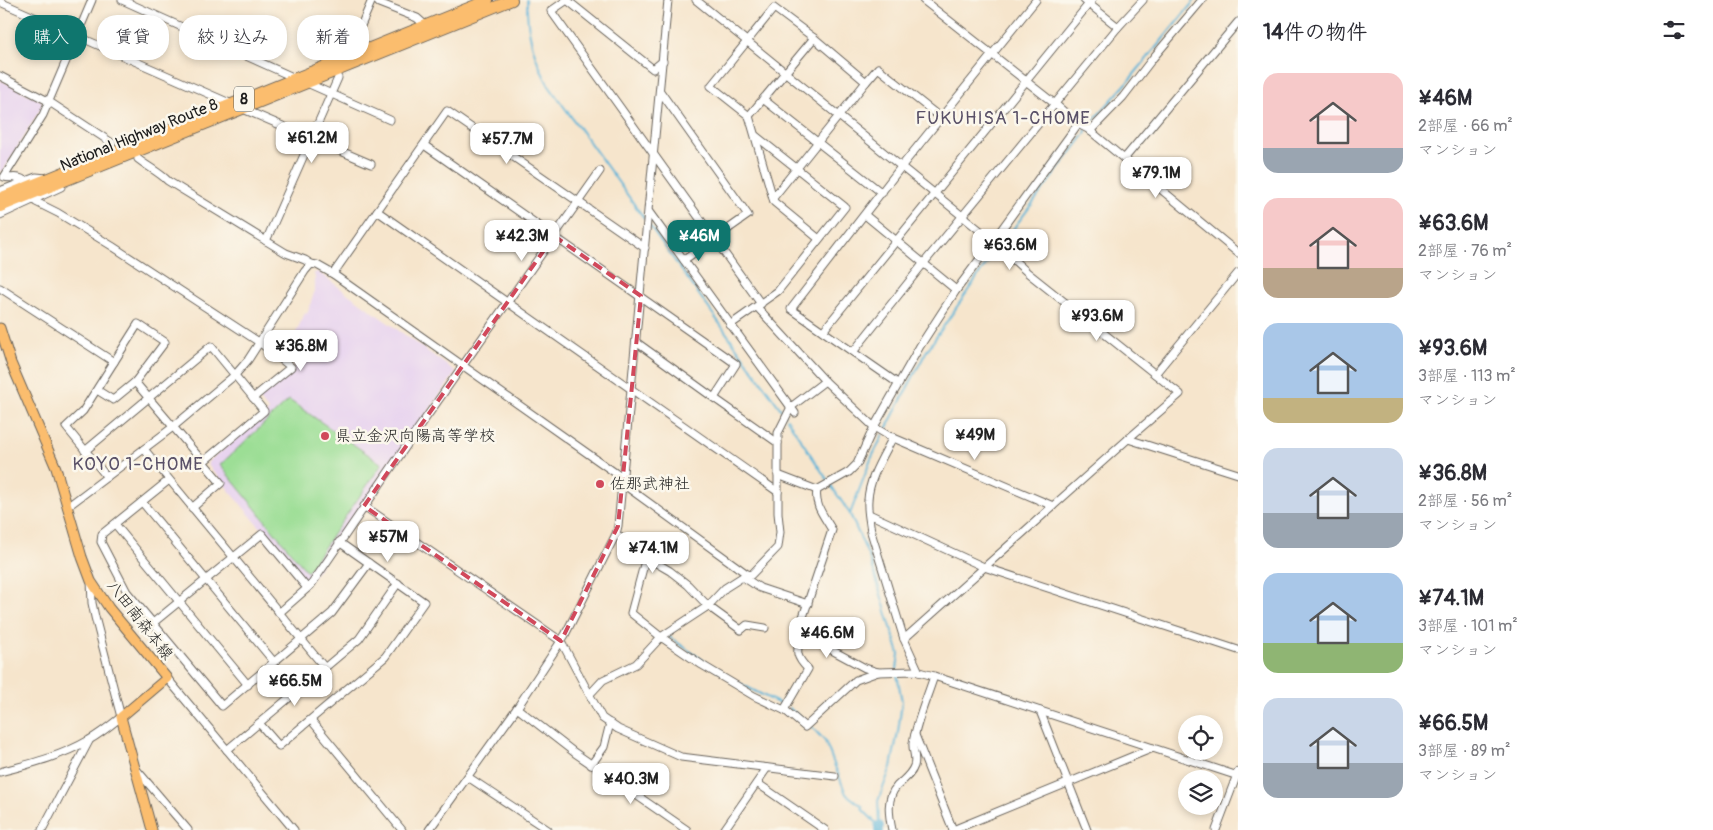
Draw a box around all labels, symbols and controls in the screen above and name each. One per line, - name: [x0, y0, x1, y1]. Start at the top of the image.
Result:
- chip: 購入: [15, 15, 87, 60]
- chip: 賃貸: [97, 15, 169, 60]
- chip: 絞り込み: [179, 15, 287, 60]
- chip: 新着: [297, 15, 369, 60]
- icon: filters: [1660, 16, 1688, 44]
- text: 14件の物件: [1263, 19, 1367, 46]
- text: ¥46M: [1418, 85, 1472, 112]
- road number: 8: [234, 86, 254, 112]
- icon: home: [1303, 93, 1363, 153]
- street label: National Highway Route 8: [57, 94, 221, 176]
- district label: FUKUHISA 1-CHOME: [915, 107, 1091, 130]
- text: 2部屋 · 66 m²: [1418, 116, 1513, 136]
- pin: ¥61.2M: [271, 121, 353, 164]
- pin: ¥57.7M: [466, 122, 548, 165]
- text: ¥61.2M: [287, 128, 337, 148]
- text: ¥57.7M: [481, 129, 533, 149]
- text: マンション: [1418, 140, 1497, 160]
- pin: ¥79.1M: [1115, 156, 1197, 199]
- text: ¥79.1M: [1131, 163, 1181, 183]
- text: ¥63.6M: [1418, 210, 1488, 237]
- icon: home: [1303, 218, 1363, 278]
- pin: ¥42.3M: [481, 220, 563, 262]
- pin: ¥46M: [669, 220, 729, 262]
- text: ¥42.3M: [495, 226, 549, 246]
- text: ¥46M: [678, 226, 720, 246]
- pin: ¥63.6M: [969, 228, 1051, 271]
- text: ¥63.6M: [983, 235, 1037, 255]
- text: 2部屋 · 76 m²: [1418, 241, 1512, 261]
- text: マンション: [1418, 265, 1497, 285]
- pin: ¥93.6M: [1056, 300, 1138, 342]
- text: ¥93.6M: [1071, 306, 1123, 326]
- pin: ¥36.8M: [260, 330, 342, 372]
- text: ¥93.6M: [1418, 335, 1487, 362]
- text: ¥36.8M: [275, 336, 327, 356]
- icon: home: [1303, 343, 1363, 403]
- text: 3部屋 · 113 m²: [1418, 366, 1516, 386]
- text: マンション: [1418, 390, 1497, 410]
- pin: ¥49M: [945, 418, 1005, 461]
- text: ¥49M: [955, 425, 995, 445]
- place label: 県立金沢向陽高等学校: [335, 426, 495, 446]
- marker: 県立金沢向陽高等学校: [319, 430, 331, 442]
- district label: KOYO 1-CHOME: [72, 453, 204, 476]
- text: ¥36.8M: [1418, 460, 1487, 487]
- icon: home: [1303, 468, 1363, 528]
- place label: 佐那武神社: [610, 474, 690, 494]
- marker: 佐那武神社: [594, 478, 606, 490]
- text: 2部屋 · 56 m²: [1418, 491, 1512, 511]
- text: マンション: [1418, 515, 1497, 535]
- pin: ¥57M: [358, 520, 418, 563]
- text: ¥57M: [368, 527, 408, 547]
- pin: ¥74.1M: [612, 532, 694, 574]
- text: ¥74.1M: [628, 538, 678, 558]
- street label: 八田南森本線: [103, 576, 177, 664]
- text: ¥74.1M: [1418, 585, 1484, 612]
- icon: home: [1303, 593, 1363, 653]
- pin: ¥46.6M: [786, 616, 868, 659]
- text: 3部屋 · 101 m²: [1418, 616, 1518, 636]
- text: ¥46.6M: [800, 623, 854, 643]
- text: マンション: [1418, 640, 1497, 660]
- pin: ¥66.5M: [254, 664, 336, 707]
- text: ¥66.5M: [268, 671, 322, 691]
- text: ¥66.5M: [1418, 710, 1488, 737]
- map controls: [1178, 715, 1223, 815]
- button: locate: [1178, 715, 1223, 760]
- icon: home: [1303, 718, 1363, 778]
- text: 3部屋 · 89 m²: [1418, 741, 1511, 761]
- pin: ¥40.3M: [590, 762, 672, 805]
- text: マンション: [1418, 765, 1497, 785]
- text: ¥40.3M: [603, 769, 659, 789]
- button: layers: [1178, 770, 1223, 815]

